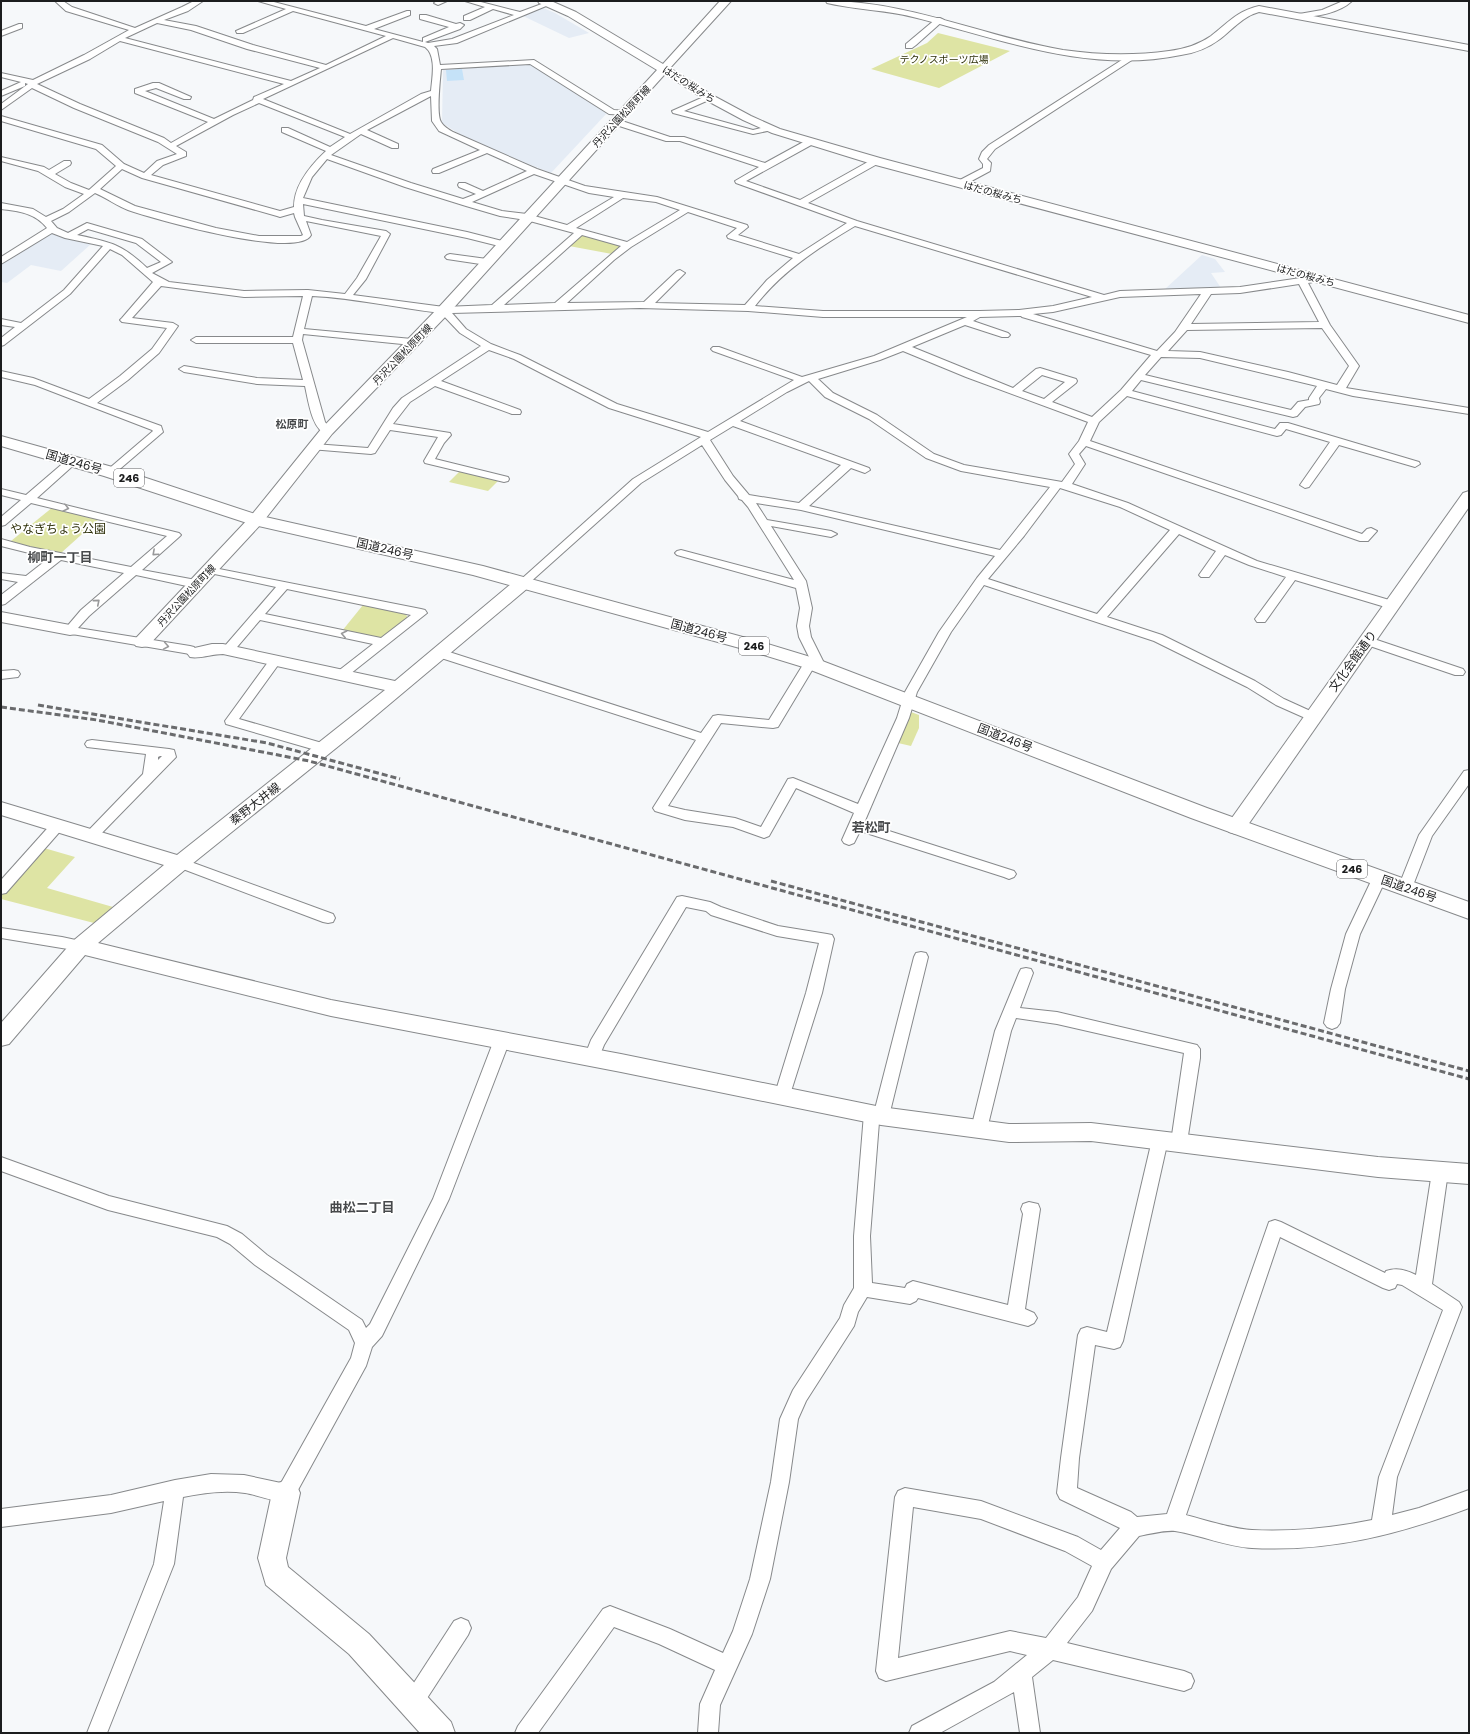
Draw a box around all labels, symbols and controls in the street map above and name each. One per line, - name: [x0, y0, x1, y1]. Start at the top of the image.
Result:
- park label: テクノスポーツ広場: [899, 52, 989, 67]
- street label: はだの桜みち: [659, 62, 718, 107]
- street label: 丹沢公園松原町線: [589, 82, 654, 151]
- street label: はだの桜みち: [962, 177, 1024, 207]
- street label: はだの桜みち: [1275, 260, 1337, 290]
- street label: 丹沢公園松原町線: [369, 320, 436, 388]
- district label: 松原町: [276, 416, 309, 432]
- street label: 国道246号: [44, 445, 104, 478]
- road number: 246: [114, 469, 144, 487]
- one-way arrow: [63, 503, 70, 511]
- park label: やなぎちょう公園: [10, 520, 106, 537]
- street label: 国道246号: [355, 534, 415, 563]
- district label: 柳町一丁目: [27, 548, 93, 567]
- one-way arrow: [152, 549, 160, 556]
- street label: 丹沢公園松原町線: [154, 561, 219, 630]
- one-way arrow: [93, 600, 100, 607]
- street label: 国道246号: [669, 615, 729, 646]
- street label: 文化会館通り: [1325, 627, 1381, 695]
- one-way arrow: [341, 630, 347, 638]
- road number: 246: [739, 637, 769, 655]
- one-way arrow: [163, 641, 169, 650]
- street label: 国道246号: [975, 719, 1035, 756]
- street label: 秦野大井線: [226, 778, 284, 829]
- district label: 若松町: [851, 818, 891, 837]
- road number: 246: [1337, 860, 1367, 878]
- street label: 国道246号: [1379, 871, 1439, 906]
- district label: 曲松二丁目: [329, 1198, 395, 1217]

